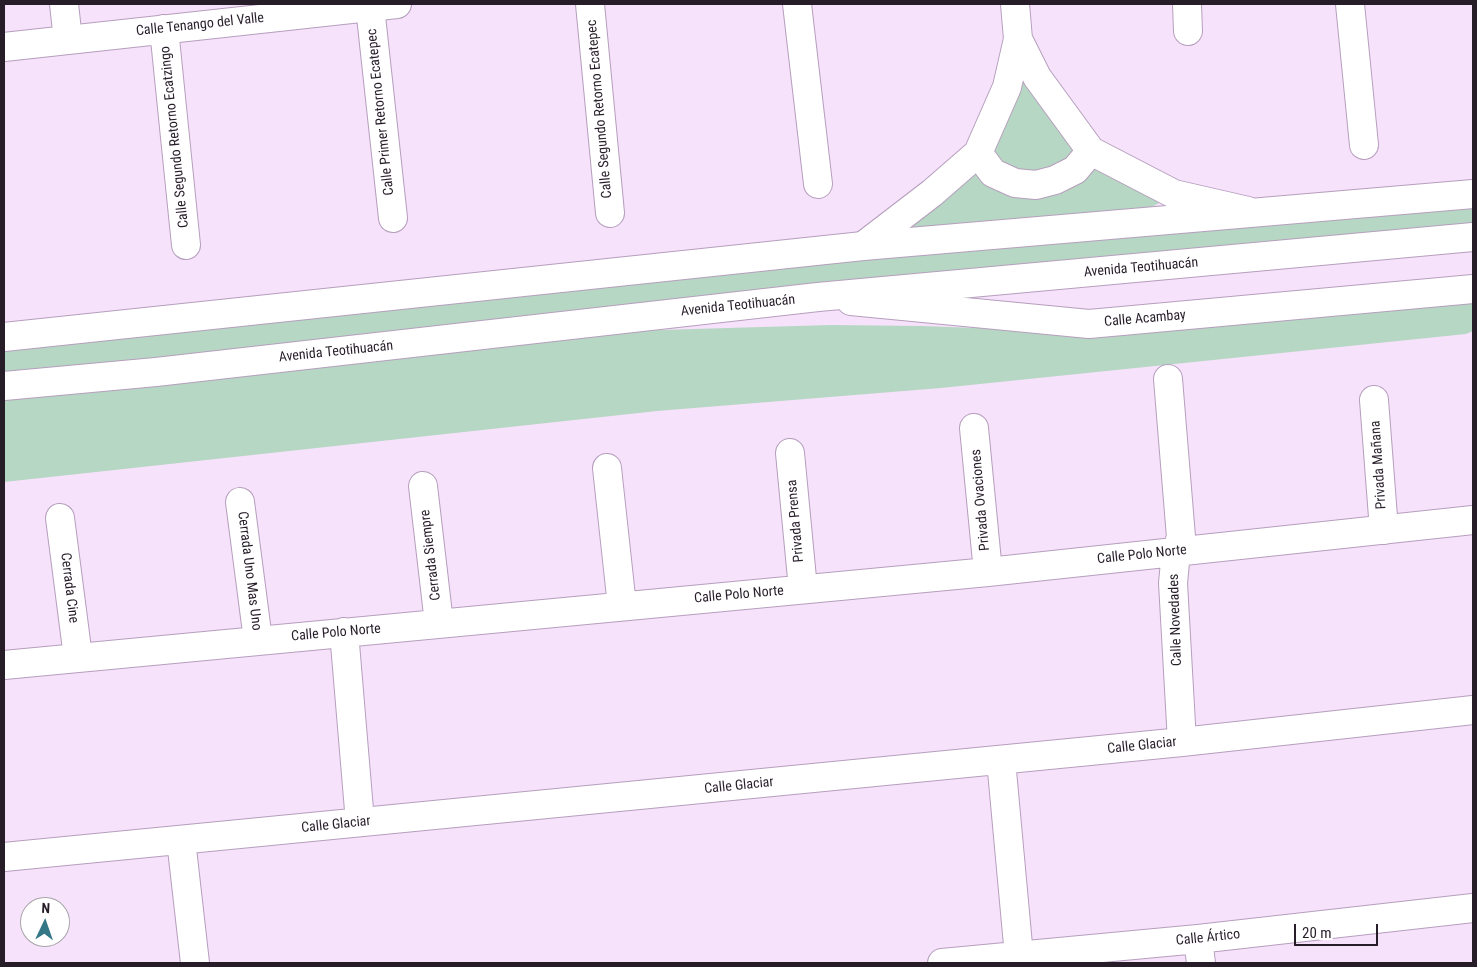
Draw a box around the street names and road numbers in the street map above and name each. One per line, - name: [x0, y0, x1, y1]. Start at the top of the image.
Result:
- street label: Calle Tenango del Valle: [135, 10, 265, 40]
- street label: Calle Segundo Retorno Ecatepec: [584, 19, 616, 199]
- street label: Calle Primer Retorno Ecatepec: [364, 28, 398, 196]
- street label: Calle Segundo Retorno Ecatzingo: [157, 45, 193, 229]
- street label: Avenida Teotihuacán: [1083, 255, 1199, 281]
- street label: Avenida Teotihuacán: [680, 292, 796, 320]
- street label: Calle Acambay: [1103, 307, 1187, 331]
- street label: Avenida Teotihuacán: [278, 338, 394, 366]
- street label: Privada Mañana: [1368, 420, 1390, 510]
- street label: Privada Ovaciones: [968, 448, 994, 552]
- street label: Privada Prensa: [784, 479, 808, 563]
- street label: Cerrada Siempre: [417, 509, 445, 601]
- street label: Cerrada Uno Mas Uno: [233, 511, 265, 631]
- street label: Calle Polo Norte: [1096, 542, 1188, 568]
- street label: Cerrada Cine: [56, 552, 82, 624]
- street label: Calle Novedades: [1166, 574, 1186, 666]
- street label: Calle Polo Norte: [693, 583, 785, 607]
- street label: Calle Polo Norte: [290, 621, 382, 645]
- street label: Calle Glaciar: [1106, 734, 1178, 758]
- street label: Calle Glaciar: [703, 774, 775, 798]
- street label: Calle Glaciar: [300, 813, 372, 837]
- street label: Calle Ártico: [1175, 926, 1241, 950]

